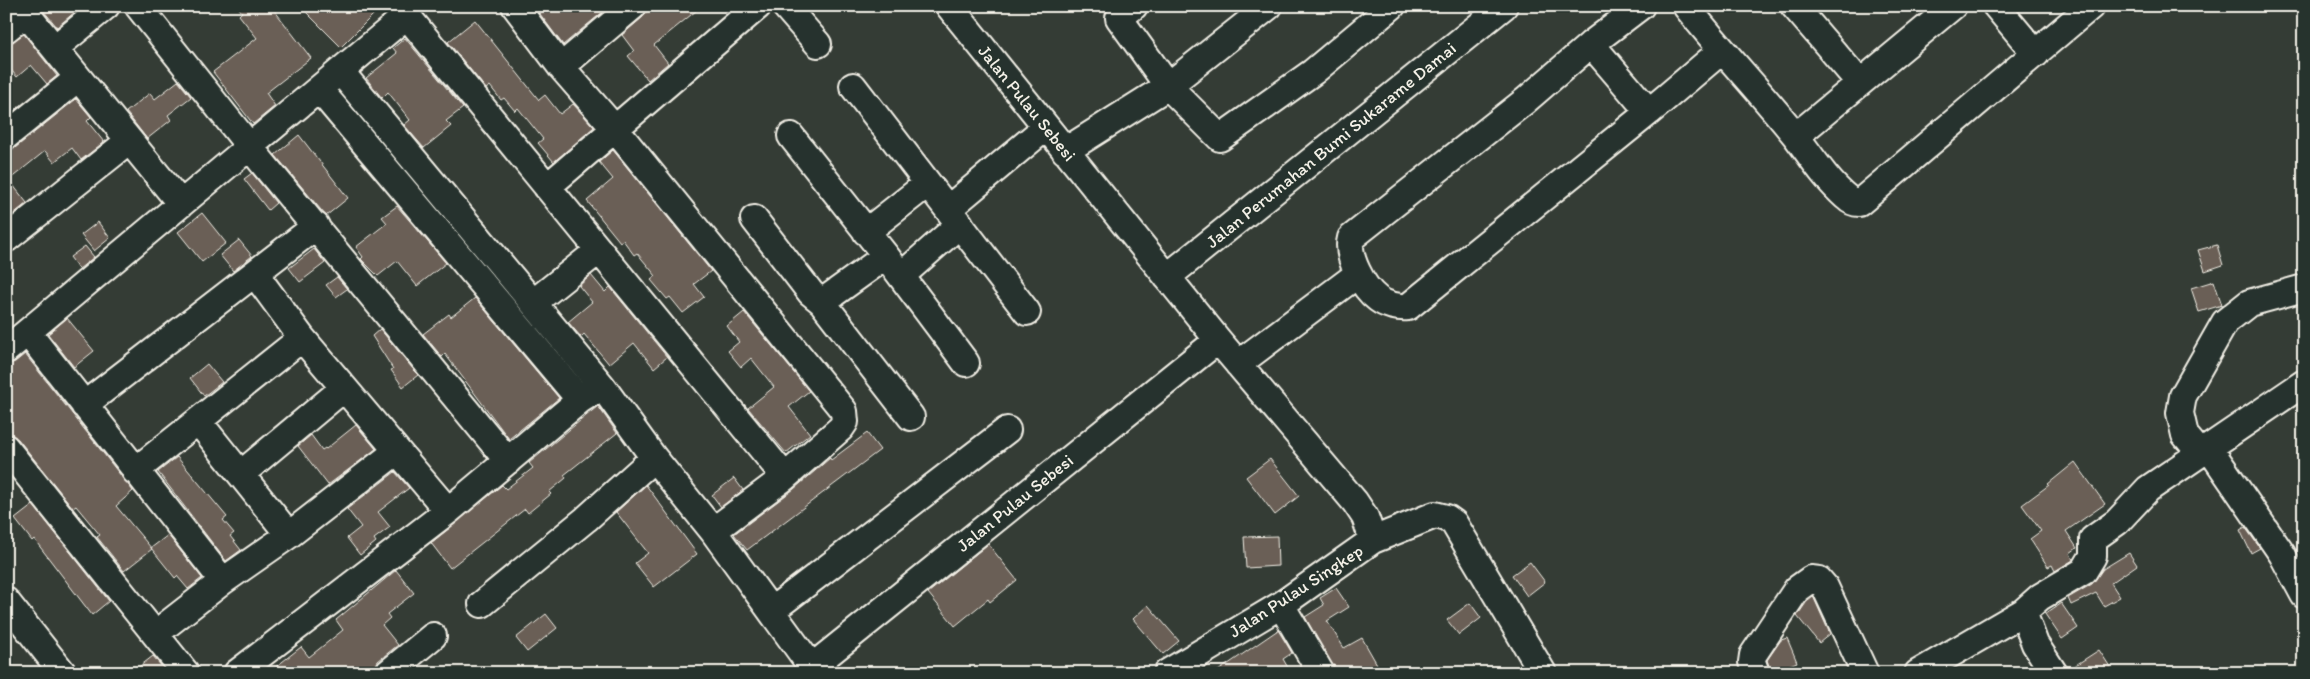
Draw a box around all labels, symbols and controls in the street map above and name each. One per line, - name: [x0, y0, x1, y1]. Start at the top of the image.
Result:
- street label: Jalan Perumahan Bumi Sukarame Damai: [1202, 37, 1460, 253]
- street label: Jalan Pulau Sebesi: [973, 40, 1081, 166]
- street label: Jalan Pulau Sebesi: [952, 449, 1078, 557]
- street label: Jalan Pulau Singkep: [1225, 539, 1367, 643]

